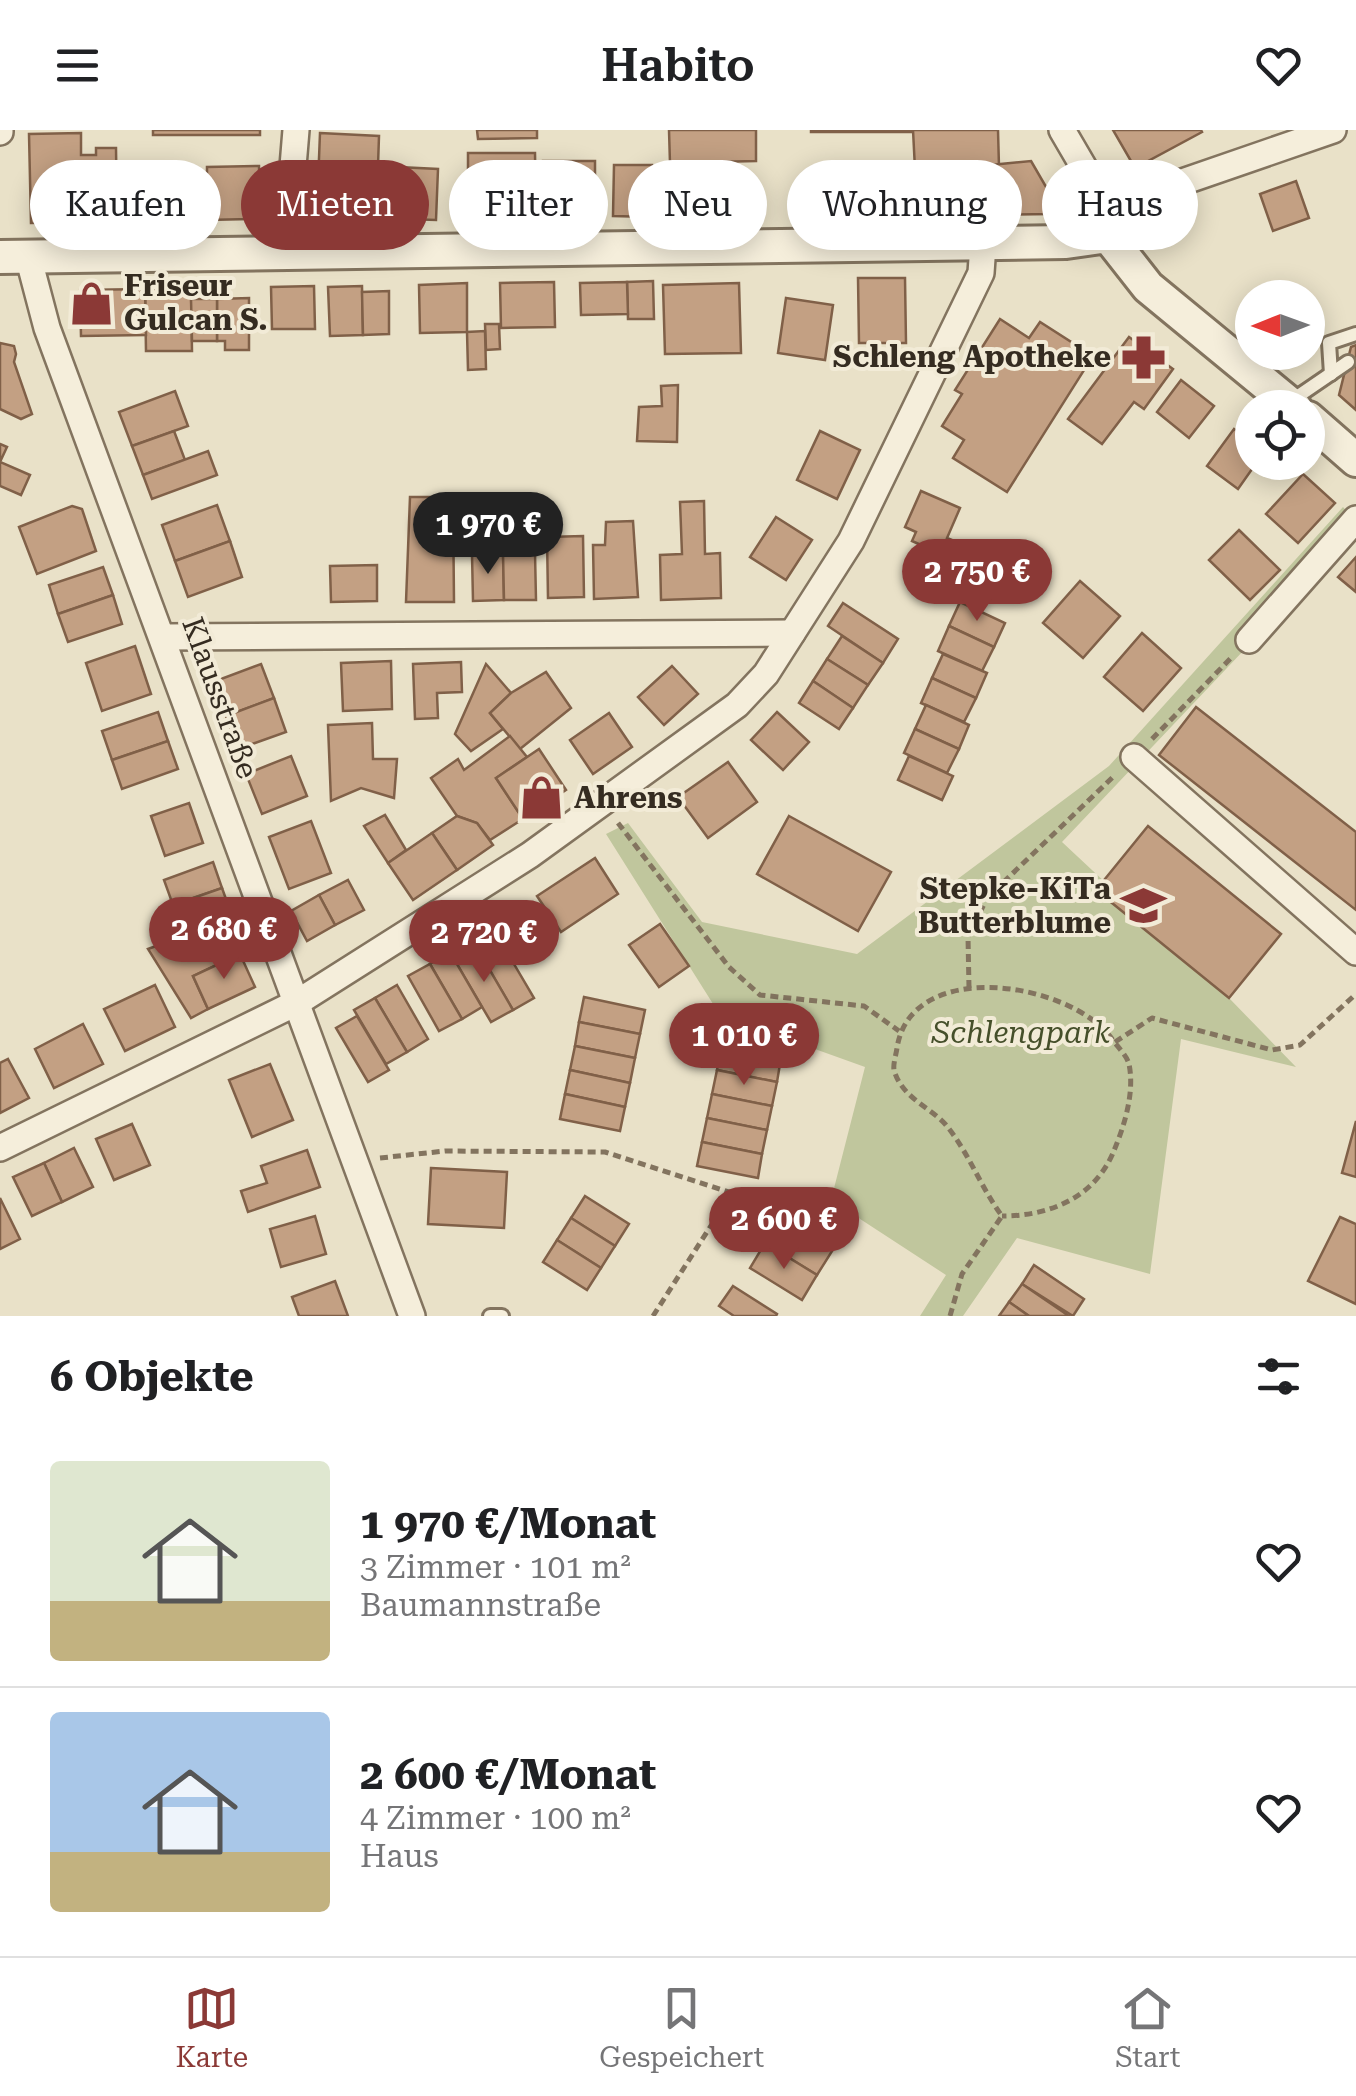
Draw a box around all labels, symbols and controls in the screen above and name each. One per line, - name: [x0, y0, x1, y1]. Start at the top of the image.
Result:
- icon: menu: [50, 38, 105, 93]
- icon: heart: [1251, 38, 1306, 93]
- text: Habito: [601, 39, 755, 92]
- chip: Kaufen: [30, 160, 221, 250]
- chip: Mieten: [241, 160, 429, 250]
- chip: Filter: [449, 160, 608, 250]
- chip: Neu: [628, 160, 767, 250]
- chip: Wohnung: [787, 160, 1022, 250]
- chip: Haus: [1042, 160, 1198, 250]
- place label: Friseur Gulcan S.: [124, 268, 268, 337]
- shop icon: Friseur Gulcan S.: [67, 279, 115, 327]
- north arrow: [1235, 280, 1325, 370]
- map controls: [1235, 280, 1325, 480]
- pharmacy icon: Schleng Apotheke: [1120, 333, 1168, 381]
- place label: Schleng Apotheke: [833, 339, 1111, 374]
- button: locate: [1235, 390, 1325, 480]
- pin: 1 970 €: [396, 492, 580, 577]
- text: 1 970 €: [435, 505, 541, 543]
- pin: 2 750 €: [885, 539, 1069, 624]
- text: 2 750 €: [924, 552, 1030, 590]
- street label: Klausstraße: [175, 612, 266, 783]
- shop icon: Ahrens: [517, 774, 565, 822]
- place label: Ahrens: [574, 780, 683, 815]
- place label: Stepke-KiTa Butterblume: [918, 871, 1111, 940]
- school or university icon: Stepke-KiTa Butterblume: [1120, 882, 1168, 930]
- pin: 2 680 €: [132, 897, 316, 982]
- pin: 2 720 €: [392, 900, 576, 985]
- text: 2 680 €: [171, 910, 277, 948]
- text: 2 720 €: [431, 913, 537, 951]
- pin: 1 010 €: [652, 1003, 836, 1088]
- park label: Schlengpark: [931, 1015, 1111, 1050]
- text: 1 010 €: [691, 1016, 797, 1054]
- pin: 2 600 €: [692, 1187, 876, 1272]
- text: 2 600 €: [731, 1200, 837, 1238]
- icon: filters: [1251, 1349, 1306, 1404]
- text: 6 Objekte: [50, 1352, 254, 1401]
- text: 1 970 €/Monat: [360, 1499, 656, 1548]
- icon: home: [130, 1501, 250, 1621]
- icon: heart: [1251, 1534, 1306, 1589]
- text: 3 Zimmer · 101 m²: [360, 1548, 631, 1586]
- text: Baumannstraße: [360, 1586, 601, 1624]
- text: 2 600 €/Monat: [360, 1750, 656, 1799]
- icon: home: [130, 1752, 250, 1872]
- icon: heart: [1251, 1785, 1306, 1840]
- text: 4 Zimmer · 100 m²: [360, 1799, 631, 1837]
- text: Haus: [360, 1837, 439, 1875]
- tab: Karte: [176, 1981, 248, 2074]
- tab: Gespeichert: [599, 1981, 764, 2074]
- tab: Start: [1115, 1981, 1180, 2074]

